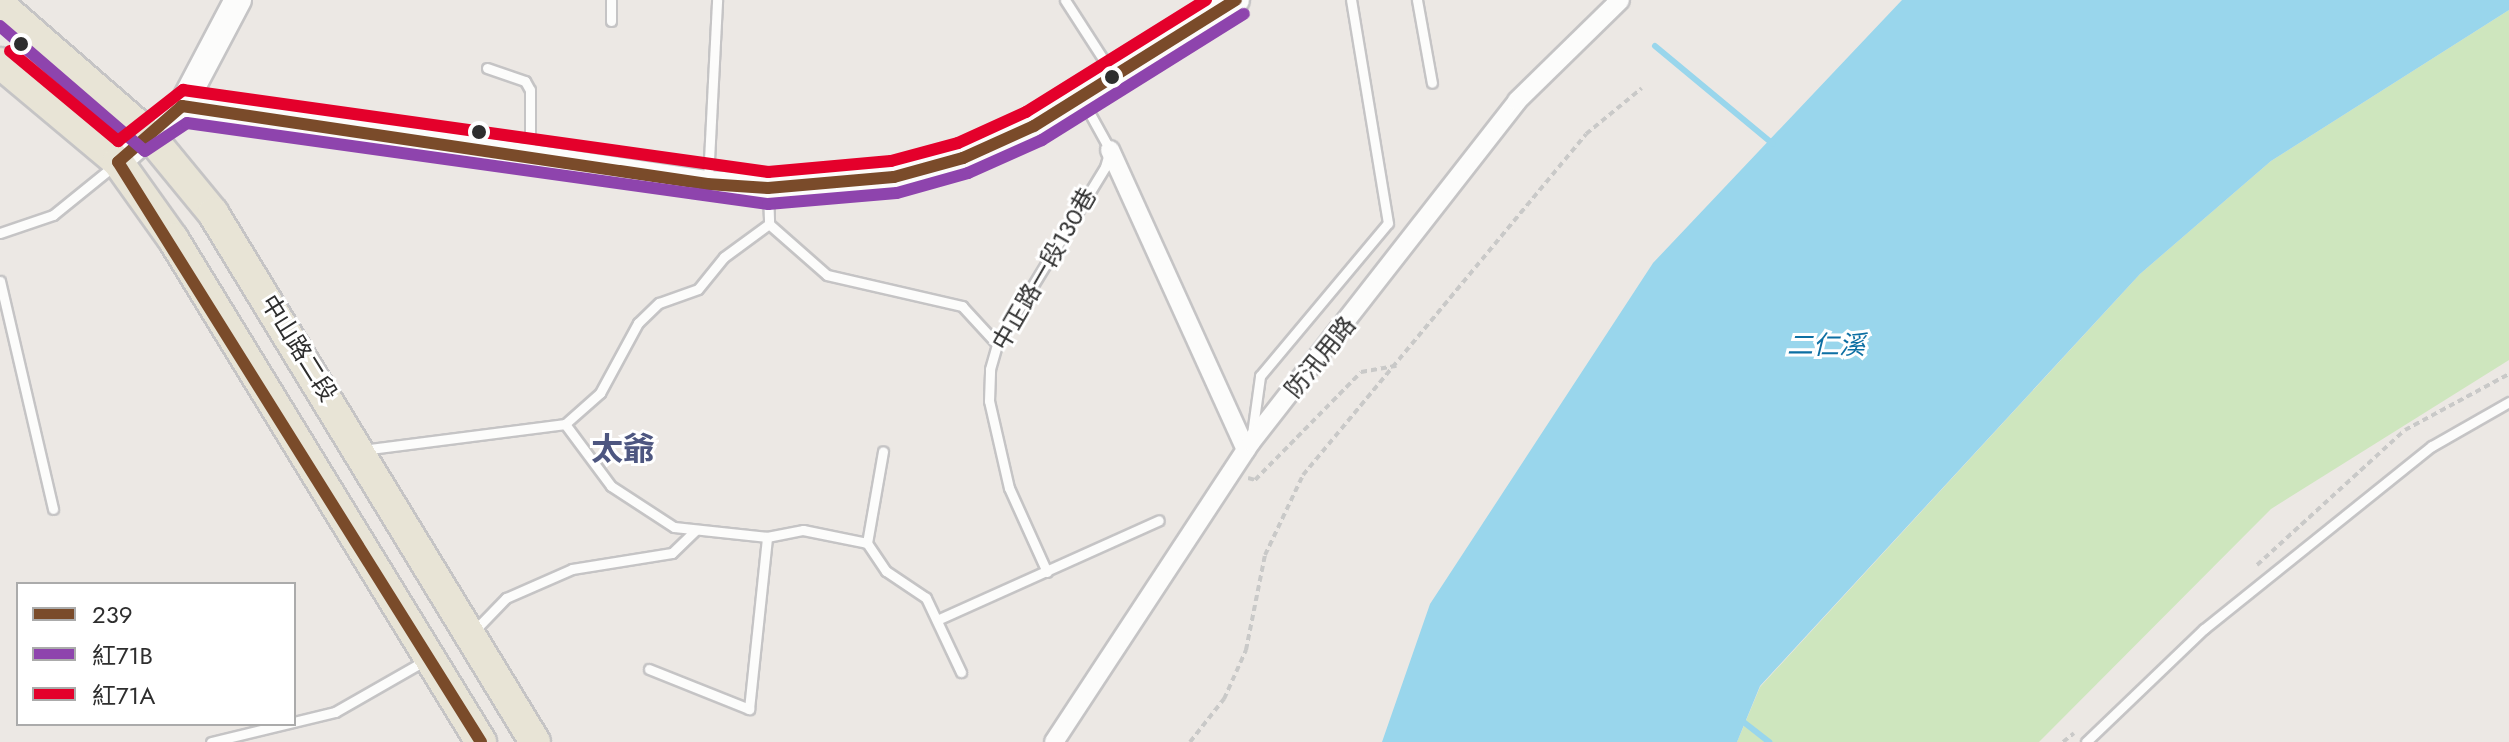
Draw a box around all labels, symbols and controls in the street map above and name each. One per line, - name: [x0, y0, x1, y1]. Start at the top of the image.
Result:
- unlabelled marker: [13, 36, 29, 52]
- unlabelled marker: [1104, 69, 1120, 85]
- unlabelled marker: [471, 124, 487, 140]
- street label: 中正路一段130巷: [986, 183, 1102, 355]
- street label: 中山路二段: [255, 289, 343, 407]
- street label: 防汛用路: [1279, 311, 1361, 403]
- water label: 二仁溪: [1787, 330, 1865, 362]
- district label: 太爺: [591, 430, 655, 468]
- legend: [16, 582, 296, 726]
- text: 239: [92, 597, 133, 632]
- text: 紅71B: [92, 638, 153, 673]
- text: 紅71A: [92, 678, 155, 713]

